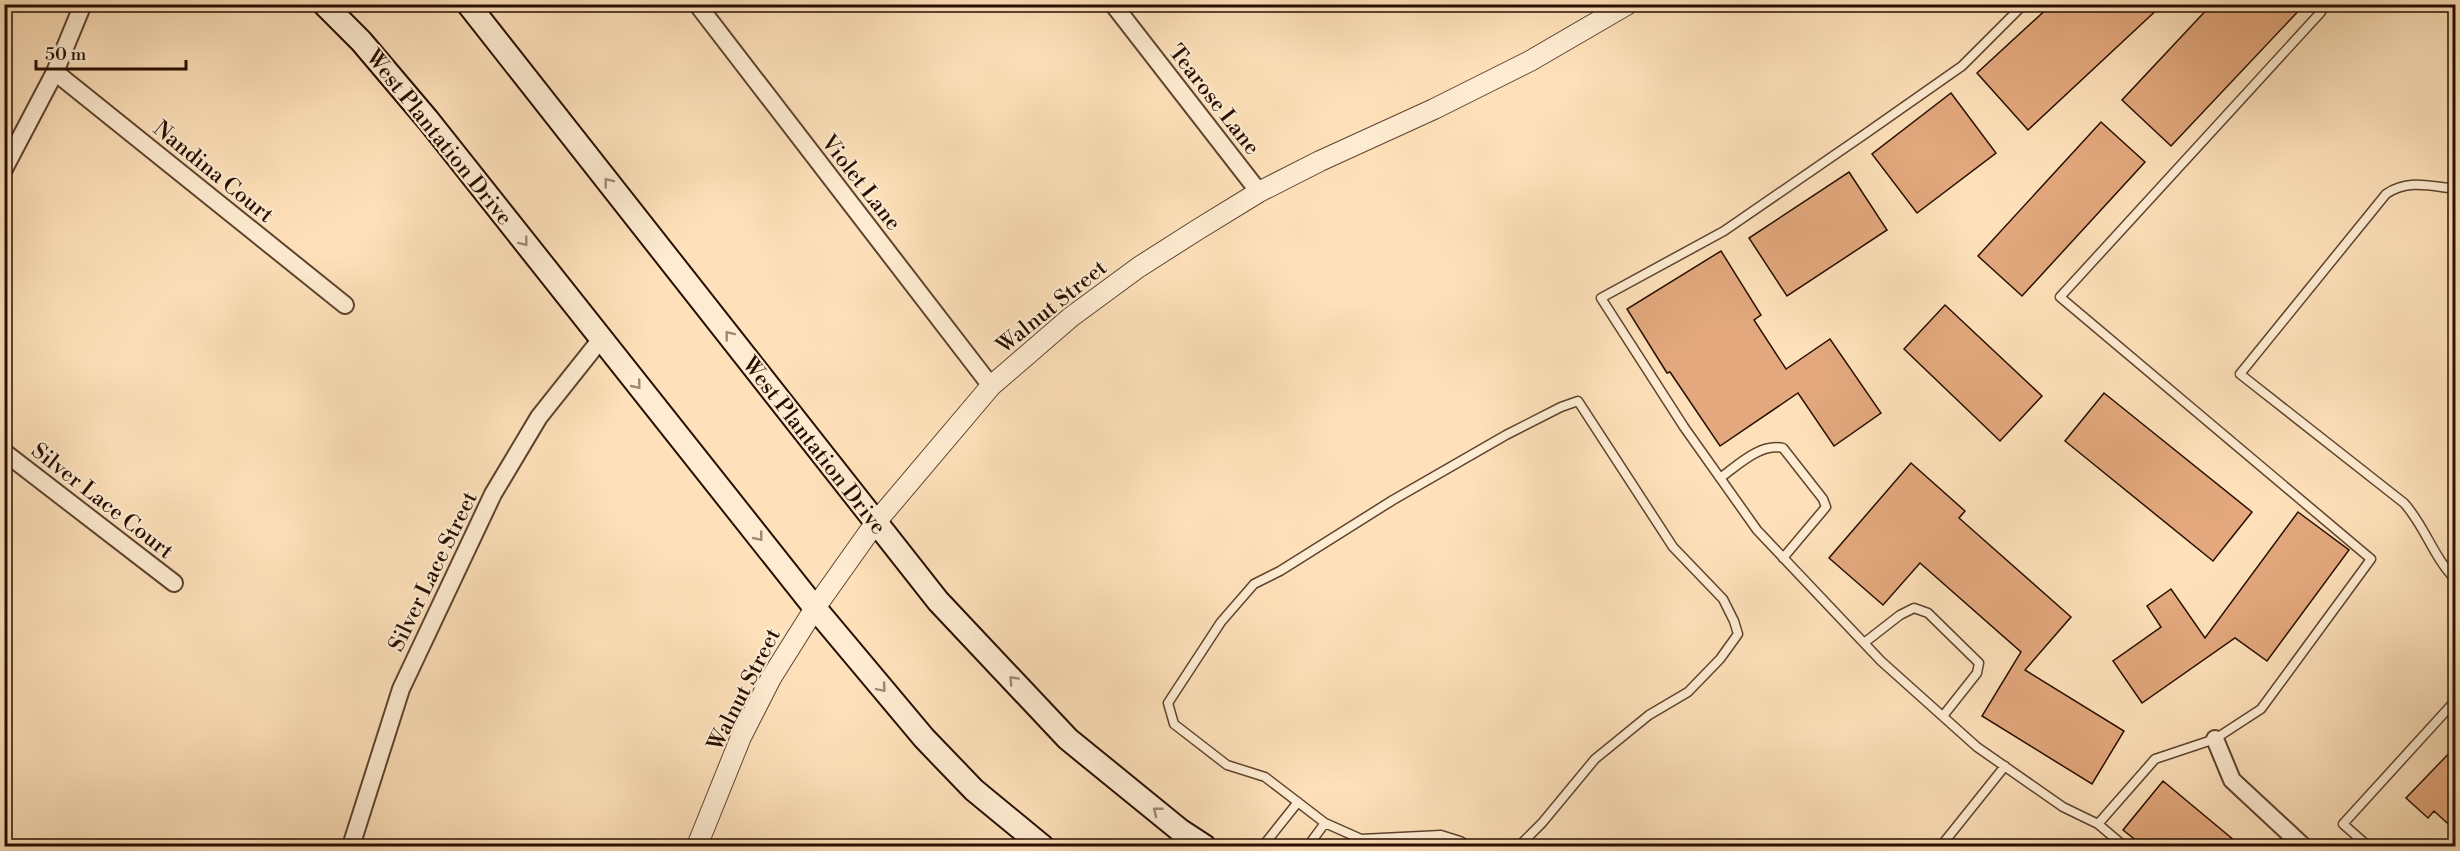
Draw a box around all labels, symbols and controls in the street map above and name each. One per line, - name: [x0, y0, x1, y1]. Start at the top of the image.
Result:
- scale bar: [36, 33, 186, 71]
- street label: Tearose Lane: [1162, 39, 1265, 160]
- text: 50 m: [45, 43, 87, 66]
- street label: West Plantation Drive: [359, 44, 518, 231]
- street label: Nandina Court: [148, 116, 279, 229]
- street label: Violet Lane: [814, 129, 907, 236]
- one-way arrow: [605, 178, 616, 189]
- one-way arrow: [516, 235, 527, 246]
- street label: Walnut Street: [991, 254, 1113, 360]
- one-way arrow: [726, 331, 737, 342]
- street label: West Plantation Drive: [735, 351, 892, 540]
- one-way arrow: [630, 378, 641, 389]
- street label: Silver Lace Court: [26, 437, 179, 565]
- street label: Silver Lace Street: [383, 487, 484, 656]
- one-way arrow: [751, 531, 762, 542]
- street label: Walnut Street: [701, 624, 787, 756]
- one-way arrow: [1009, 677, 1020, 687]
- one-way arrow: [875, 681, 886, 692]
- one-way arrow: [1153, 808, 1164, 819]

